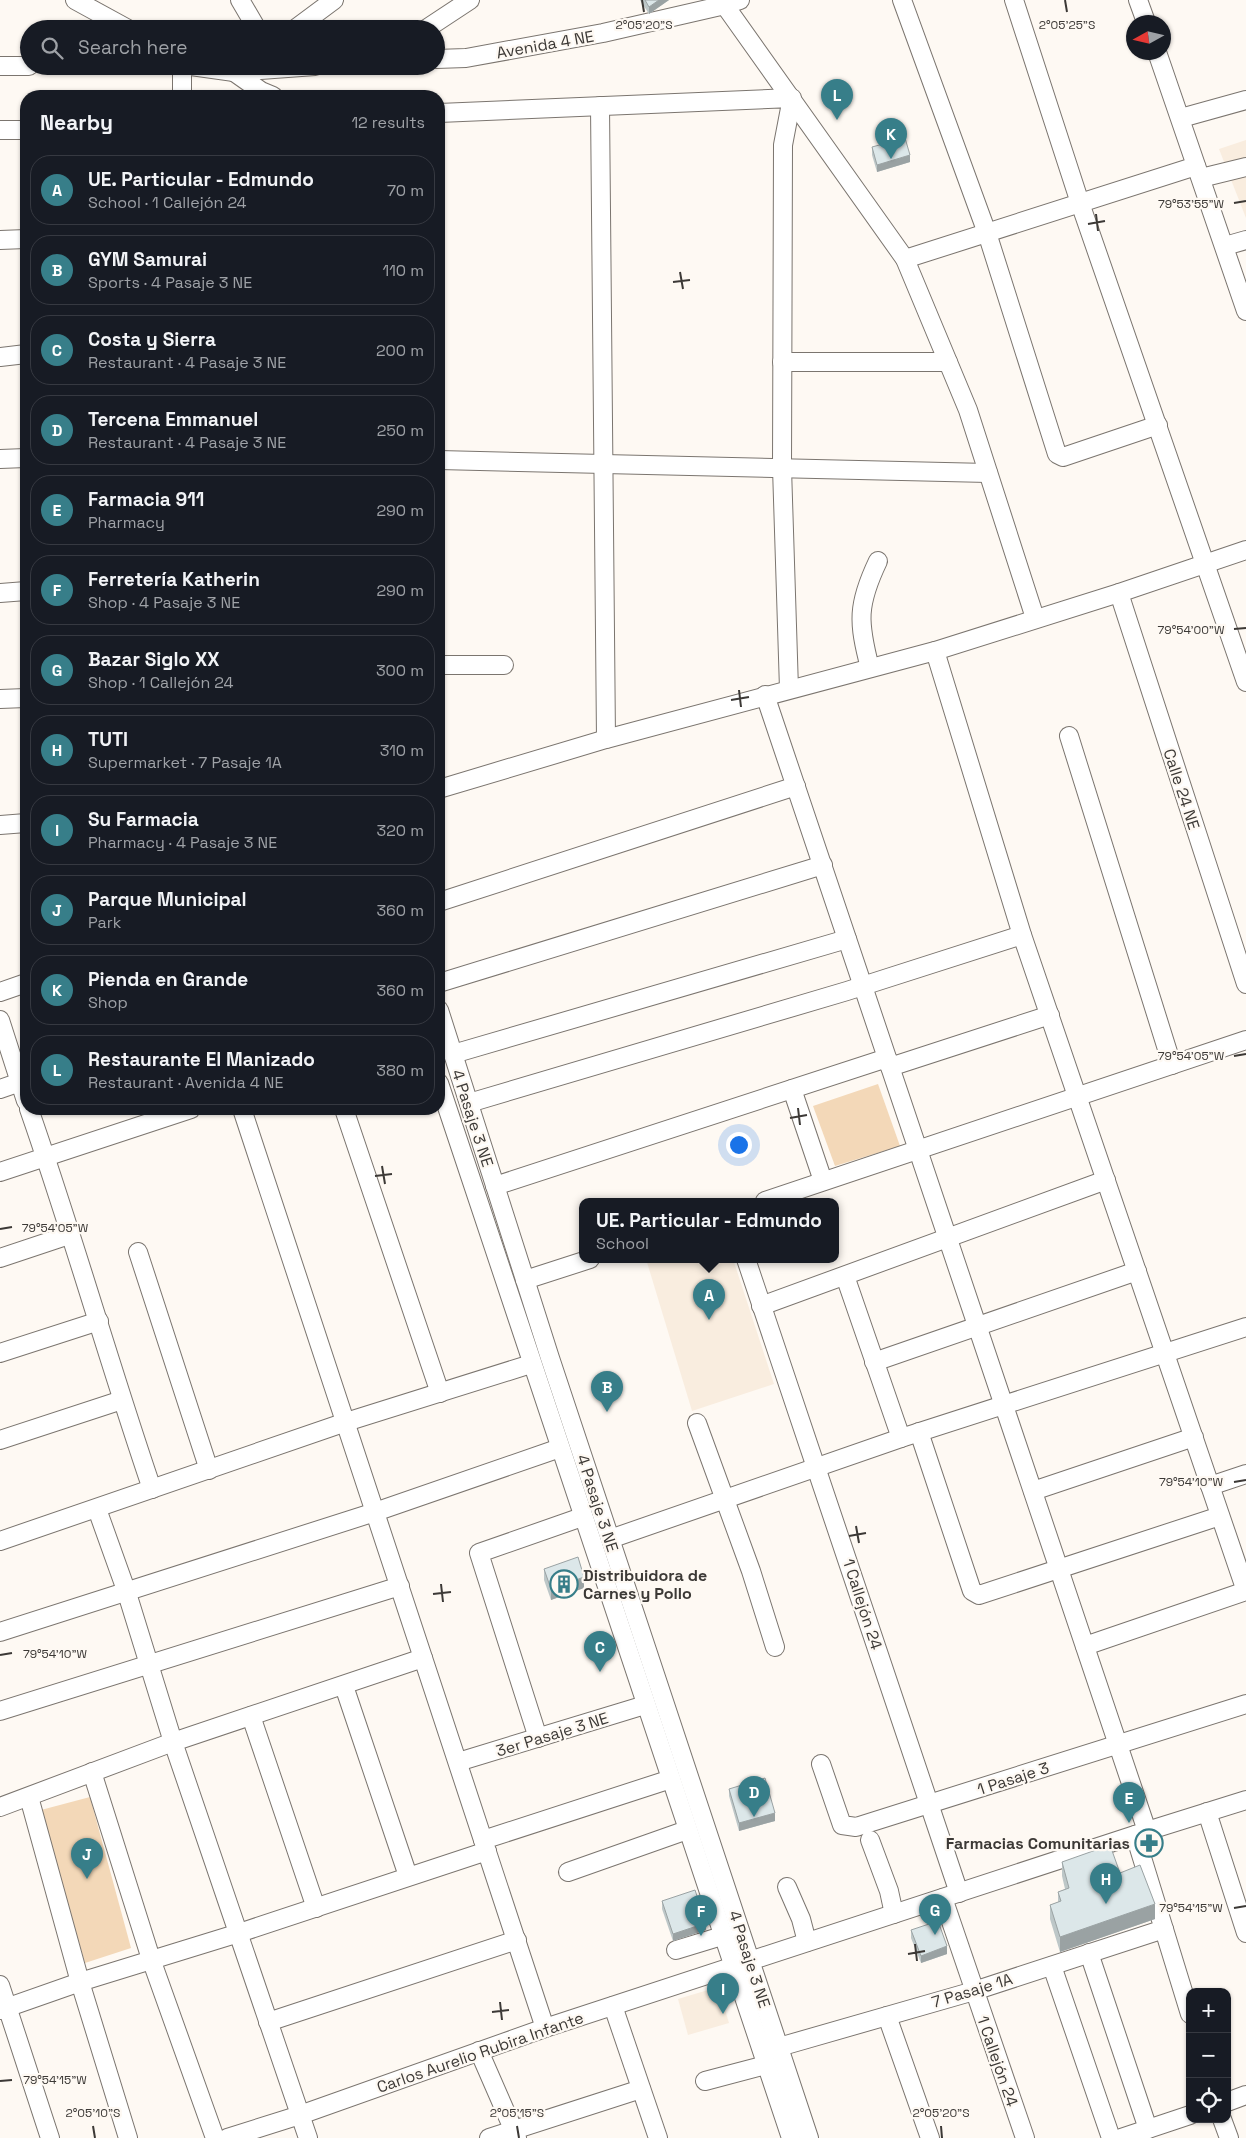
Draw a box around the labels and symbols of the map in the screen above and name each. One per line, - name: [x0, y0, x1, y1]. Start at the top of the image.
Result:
- north arrow: [1126, 15, 1171, 60]
- text: 2°05'20"S: [615, 17, 673, 33]
- text: 2°05'25"S: [1039, 17, 1095, 33]
- street label: Avenida 4 NE: [495, 26, 595, 63]
- pin: L: [821, 79, 853, 120]
- pin: K: [875, 118, 907, 159]
- text: 79°53'55"W: [1158, 196, 1225, 212]
- text: 79°54'00"W: [1158, 622, 1225, 638]
- street label: Calle 24 NE: [1159, 746, 1204, 832]
- text: 79°54'05"W: [1158, 1048, 1225, 1064]
- street label: 4 Pasaje 3 NE: [447, 1067, 498, 1170]
- your location: [726, 1132, 752, 1158]
- text: 79°54'05"W: [22, 1220, 89, 1236]
- pin: A: [693, 1279, 725, 1320]
- pin: B: [591, 1371, 623, 1412]
- street label: 4 Pasaje 3 NE: [572, 1452, 623, 1555]
- text: 79°54'10"W: [1159, 1474, 1224, 1490]
- street label: 1 Callejón 24: [838, 1556, 887, 1652]
- place label: Distribuidora de Carnes y Pollo: [583, 1565, 707, 1604]
- building icon: Distribuidora de Carnes y Pollo: [549, 1569, 579, 1599]
- pin: C: [584, 1631, 616, 1672]
- text: 79°54'10"W: [23, 1646, 88, 1662]
- street label: 3er Pasaje 3 NE: [493, 1707, 611, 1762]
- street label: 1 Pasaje 3: [975, 1757, 1052, 1800]
- pin: D: [738, 1776, 770, 1817]
- pin: E: [1113, 1782, 1145, 1823]
- pharmacy icon: Farmacias Comunitarias: [1134, 1828, 1164, 1858]
- place label: Farmacias Comunitarias: [946, 1833, 1130, 1854]
- pin: J: [71, 1838, 103, 1879]
- pin: H: [1090, 1863, 1122, 1904]
- pin: G: [919, 1894, 951, 1935]
- pin: F: [685, 1895, 717, 1936]
- text: 79°54'15"W: [1159, 1900, 1223, 1916]
- street label: 4 Pasaje 3 NE: [724, 1908, 775, 2011]
- street label: 7 Pasaje 1A: [929, 1968, 1015, 2013]
- pin: I: [707, 1973, 739, 2014]
- street label: Carlos Aurelio Rubira Infante: [374, 2007, 586, 2098]
- street label: 1 Callejón 24: [972, 2013, 1023, 2109]
- text: 79°54'15"W: [23, 2072, 87, 2088]
- text: 2°05'10"S: [66, 2105, 120, 2121]
- text: 2°05'15"S: [490, 2105, 544, 2121]
- text: 2°05'20"S: [912, 2105, 970, 2121]

